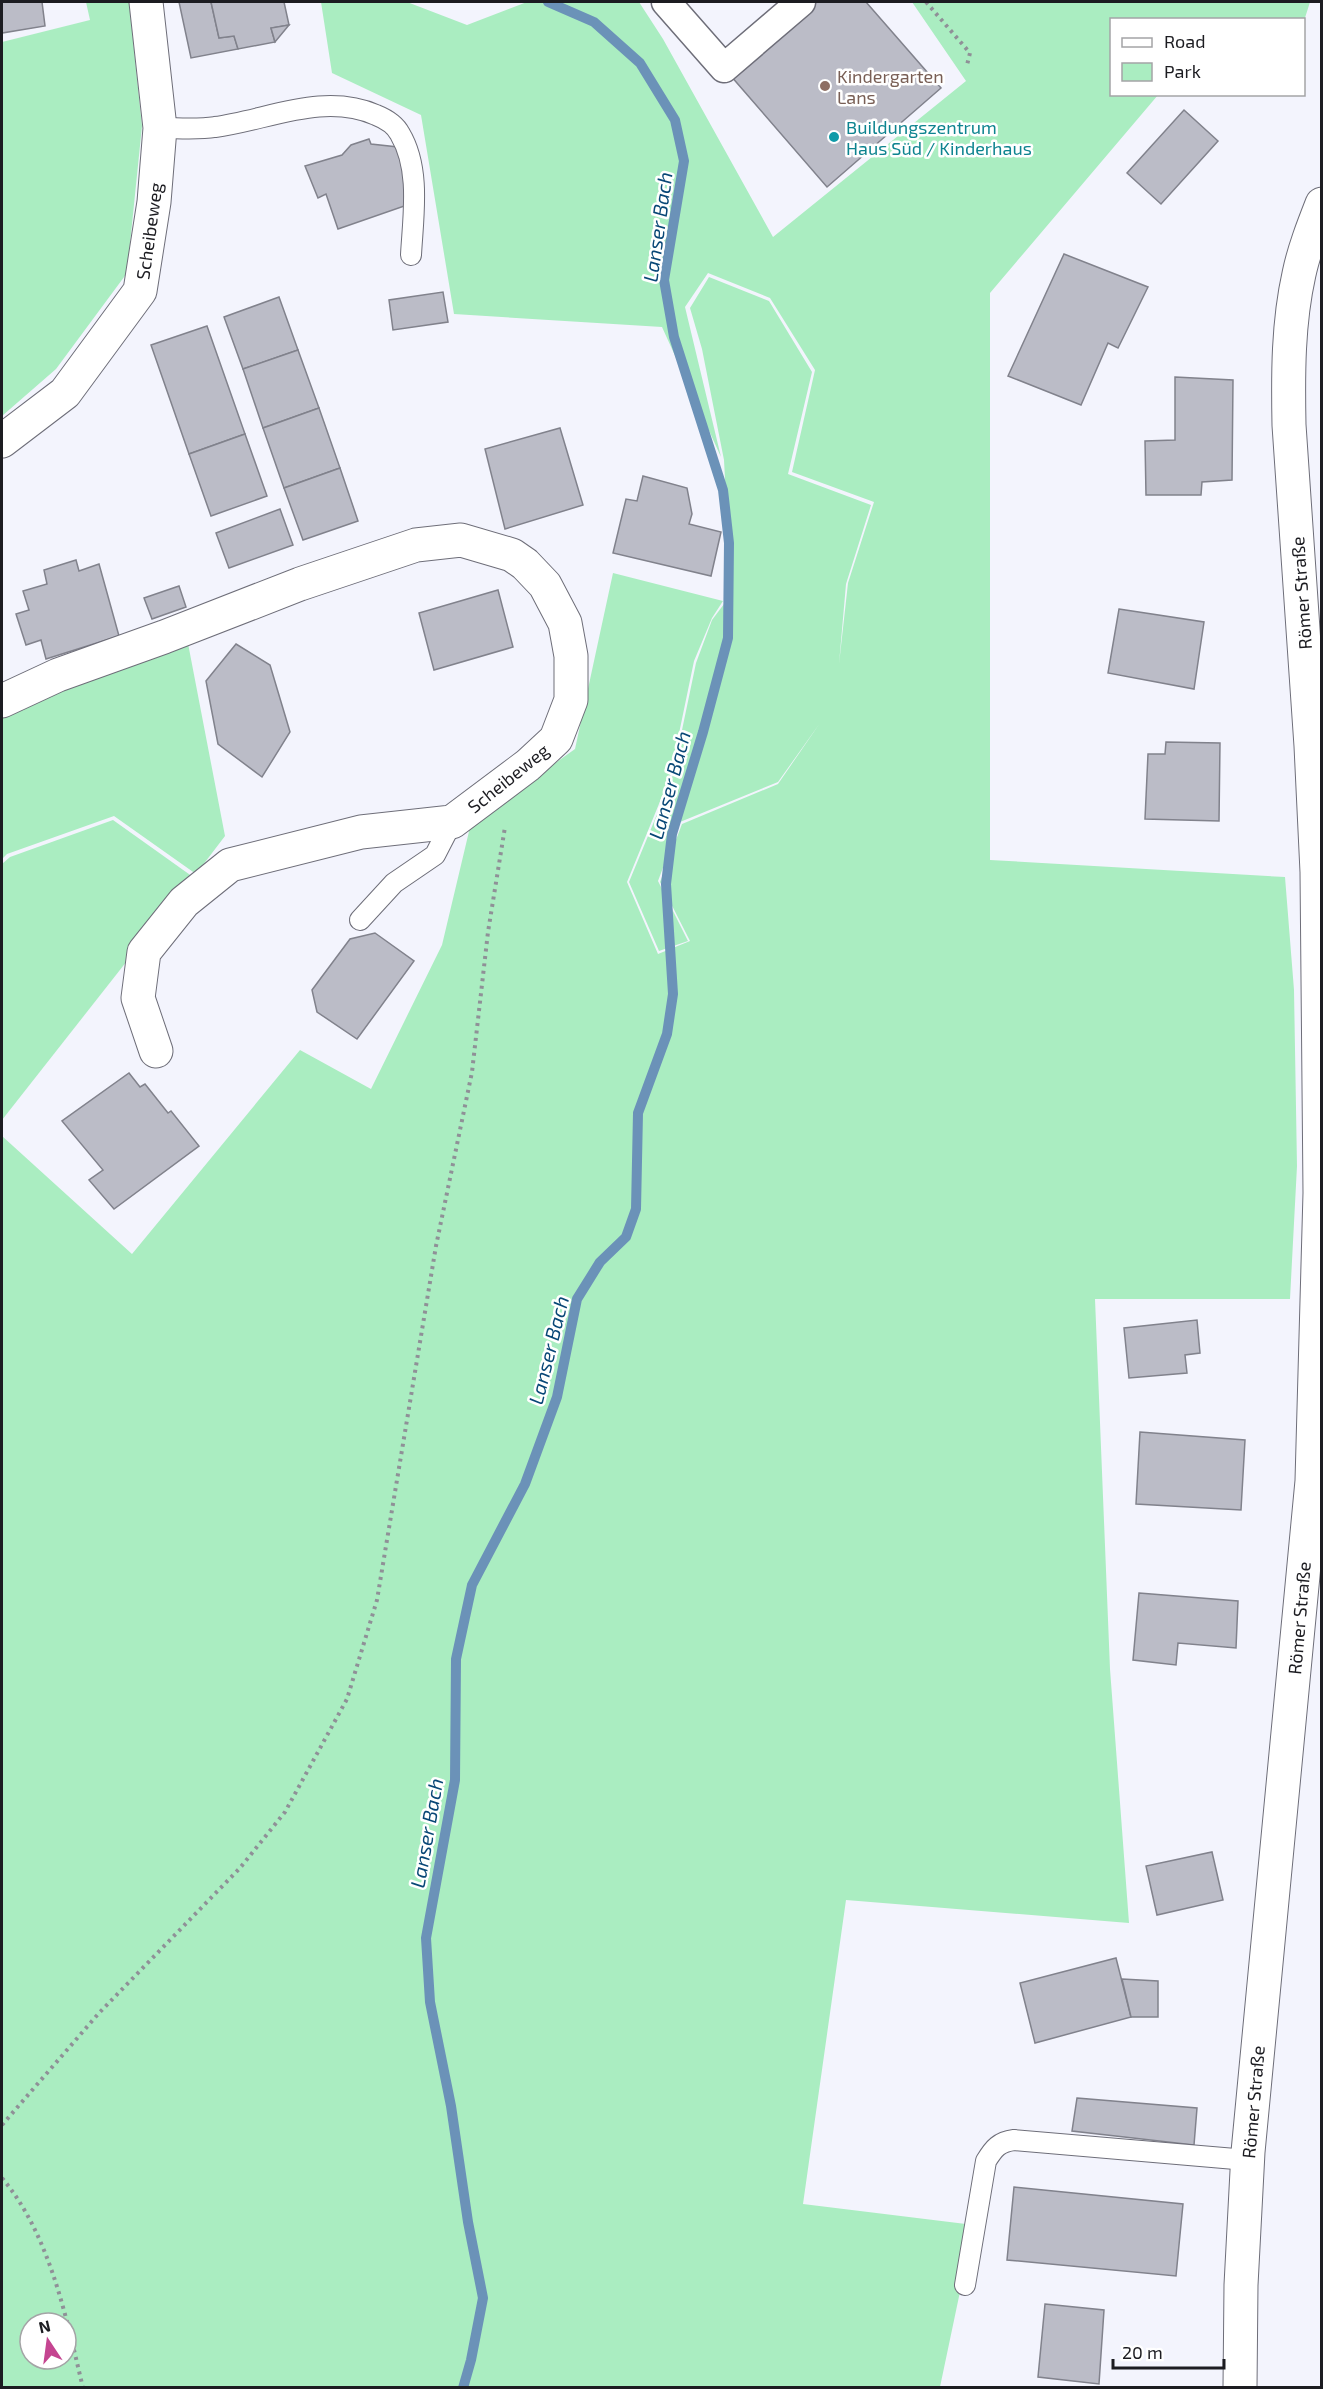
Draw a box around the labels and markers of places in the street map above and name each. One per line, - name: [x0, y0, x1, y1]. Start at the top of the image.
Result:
- place label: Kindergarten Lans: [837, 65, 944, 108]
- marker: Kindergarten Lans: [818, 79, 832, 93]
- place label: Buildungszentrum Haus Süd / Kinderhaus: [846, 116, 1032, 159]
- marker: Buildungszentrum Haus Süd / Kinderhaus: [827, 130, 841, 144]

